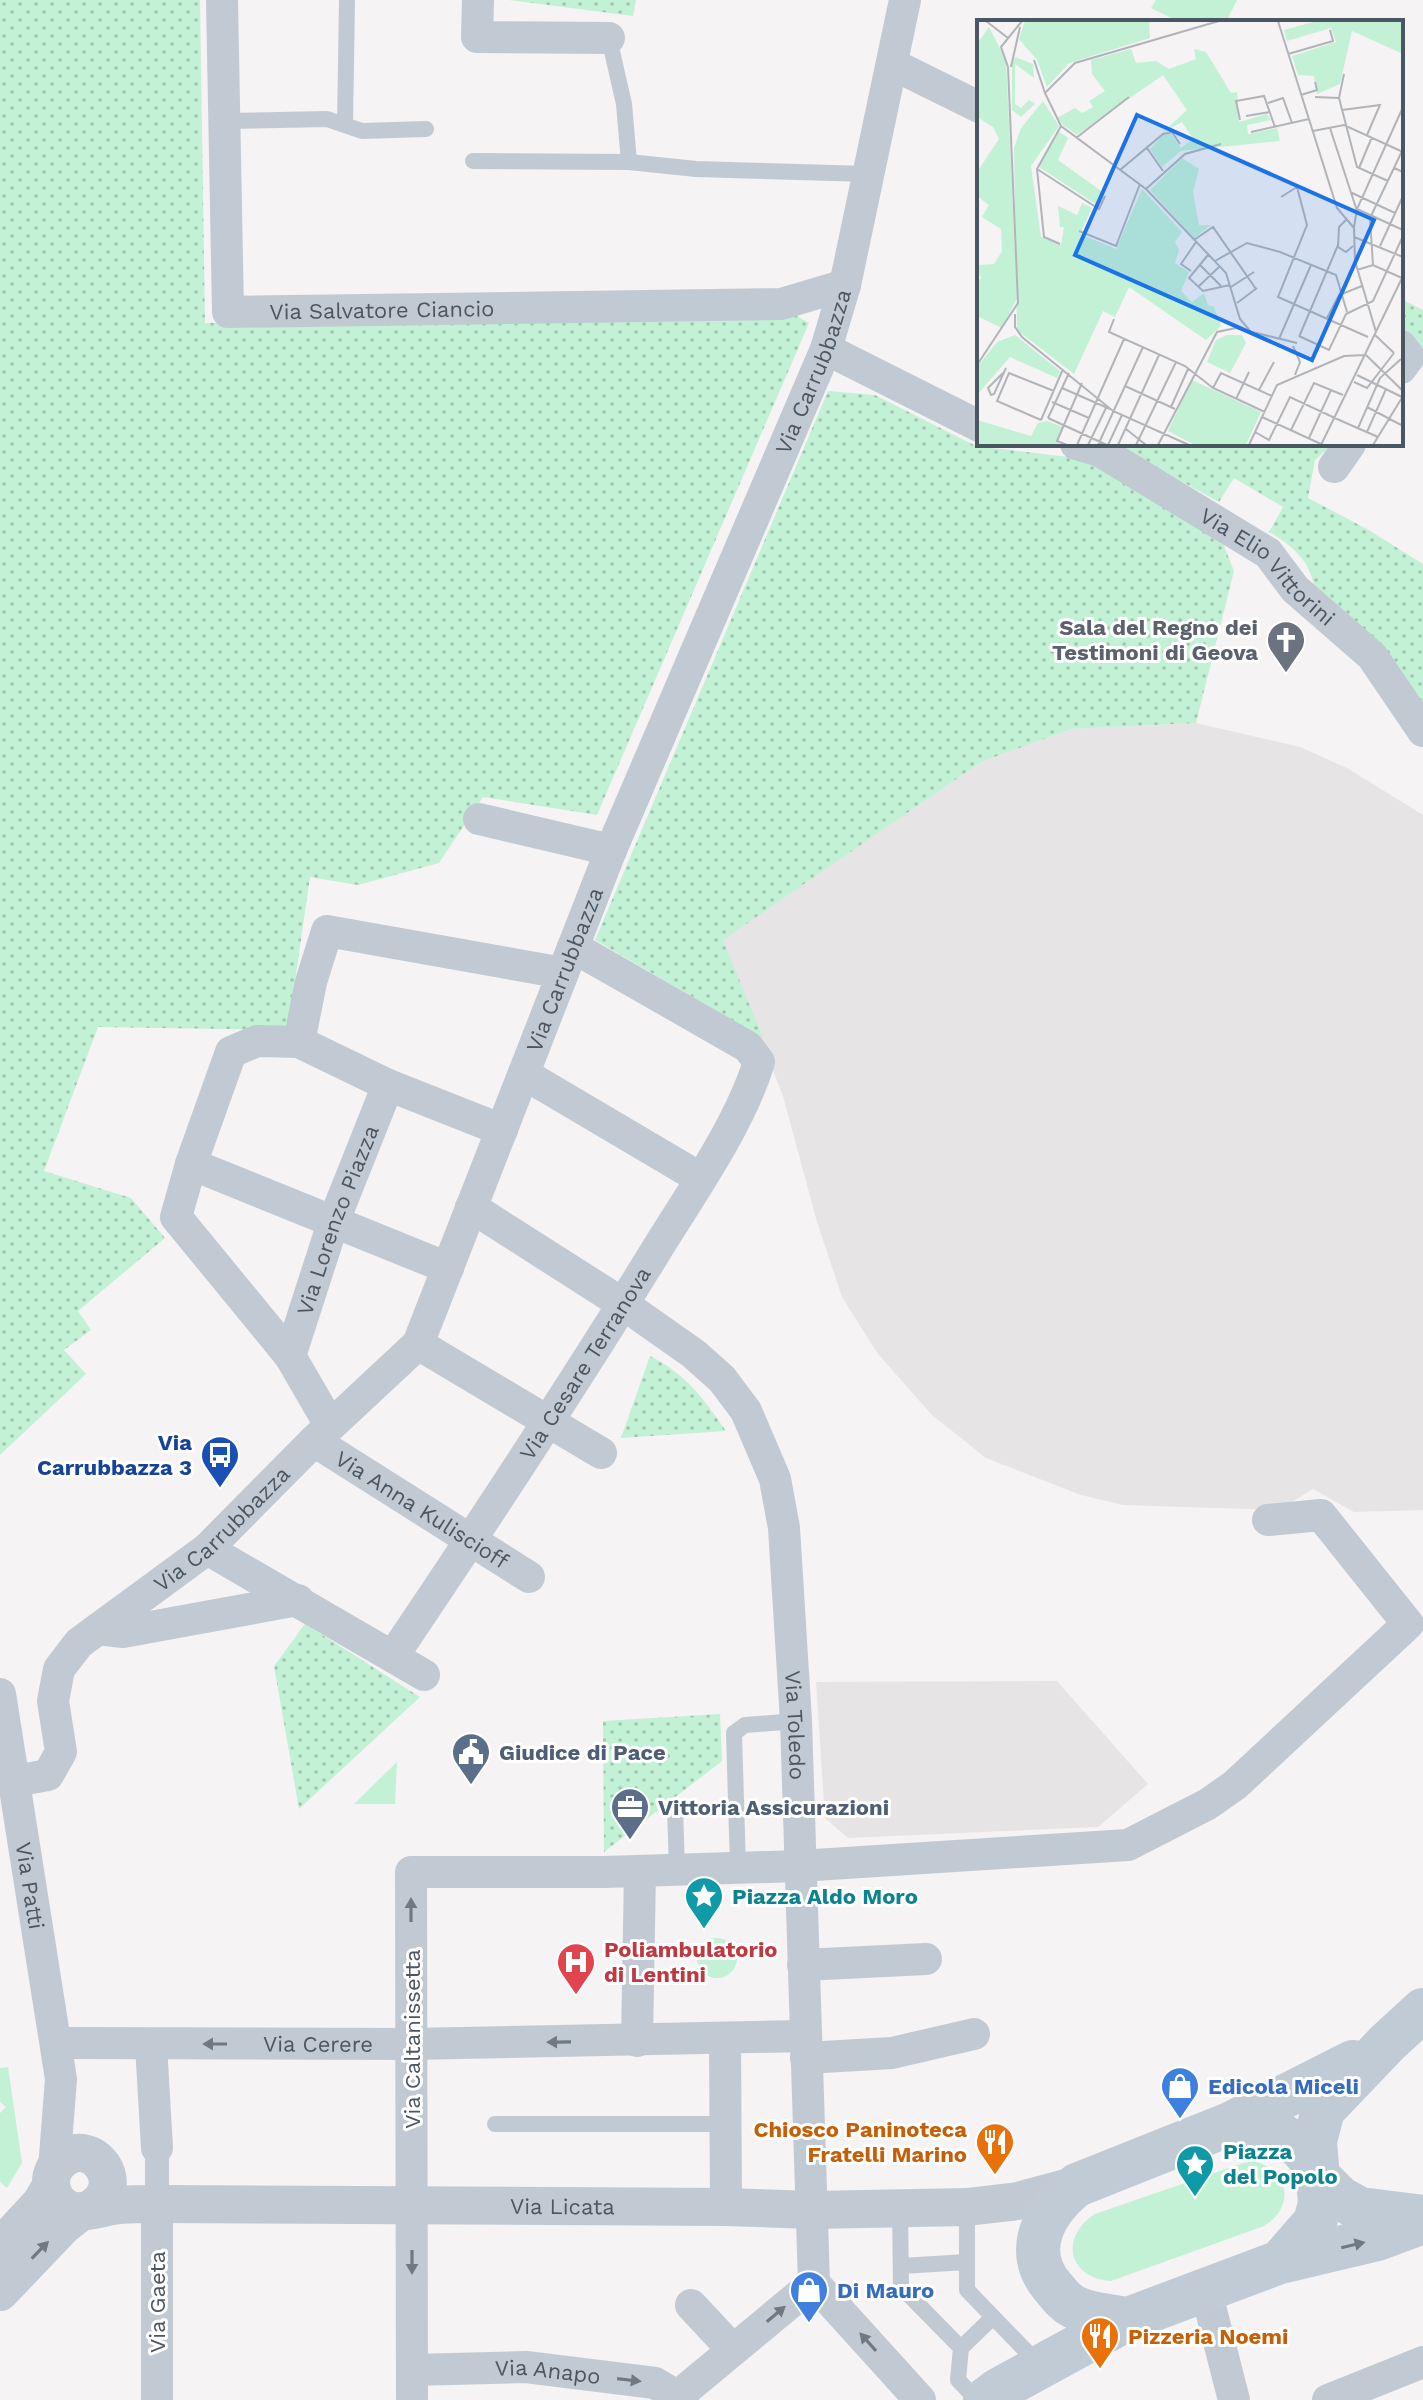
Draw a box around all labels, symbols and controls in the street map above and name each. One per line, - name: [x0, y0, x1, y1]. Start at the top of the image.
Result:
- inset map: [977, 20, 1403, 446]
- street label: Via Carrubbazza: [770, 286, 856, 458]
- street label: Via Salvatore Ciancio: [269, 296, 495, 324]
- street label: Via Elio Vittorini: [1195, 503, 1340, 631]
- place label: Sala del Regno dei Testimoni di Geova: [1052, 615, 1258, 665]
- church icon: Sala del Regno dei Testimoni di Geova: [1265, 619, 1307, 674]
- street label: Via Carrubbazza: [521, 884, 608, 1056]
- street label: Via Lorenzo Piazza: [292, 1121, 384, 1318]
- street label: Via Cesare Terranova: [515, 1262, 656, 1465]
- place label: Via Carrubbazza 3: [37, 1430, 192, 1480]
- bus stop icon: Via Carrubbazza 3: [199, 1434, 241, 1489]
- street label: Via Anna Kuliscioff: [331, 1446, 514, 1574]
- street label: Via Carrubbazza: [149, 1461, 295, 1597]
- street label: Via Toledo: [780, 1670, 810, 1780]
- public building icon: Giudice di Pace: [450, 1731, 492, 1786]
- place label: Giudice di Pace: [499, 1740, 666, 1765]
- office icon: Vittoria Assicurazioni: [609, 1786, 651, 1841]
- place label: Vittoria Assicurazioni: [658, 1795, 889, 1820]
- street label: Via Patti: [11, 1840, 49, 1931]
- place icon: Piazza Aldo Moro: [683, 1875, 725, 1930]
- place label: Piazza Aldo Moro: [732, 1884, 918, 1909]
- one-way arrow: [405, 1897, 418, 1922]
- place label: Poliambulatorio di Lentini: [604, 1937, 777, 1987]
- hospital icon: Poliambulatorio di Lentini: [555, 1941, 597, 1996]
- street label: Via Caltanissetta: [400, 1949, 425, 2129]
- street label: Via Cerere: [263, 2032, 373, 2057]
- one-way arrow: [546, 2036, 571, 2048]
- one-way arrow: [202, 2038, 227, 2050]
- shop icon: Edicola Miceli: [1159, 2065, 1201, 2120]
- place label: Edicola Miceli: [1208, 2074, 1359, 2099]
- place label: Chiosco Paninoteca Fratelli Marino: [753, 2117, 967, 2167]
- restaurant icon: Chiosco Paninoteca Fratelli Marino: [974, 2121, 1016, 2176]
- place label: Piazza del Popolo: [1223, 2139, 1338, 2189]
- place icon: Piazza del Popolo: [1174, 2143, 1216, 2198]
- street label: Via Licata: [510, 2194, 615, 2219]
- one-way arrow: [1340, 2238, 1365, 2251]
- one-way arrow: [30, 2241, 49, 2260]
- one-way arrow: [406, 2250, 418, 2275]
- street label: Via Gaeta: [145, 2251, 170, 2353]
- shop icon: Di Mauro: [788, 2269, 830, 2324]
- place label: Di Mauro: [837, 2278, 934, 2303]
- one-way arrow: [766, 2306, 786, 2323]
- restaurant icon: Pizzeria Noemi: [1079, 2315, 1121, 2370]
- place label: Pizzeria Noemi: [1128, 2324, 1288, 2349]
- one-way arrow: [859, 2333, 877, 2352]
- street label: Via Anapo: [494, 2355, 602, 2389]
- one-way arrow: [617, 2373, 642, 2386]

